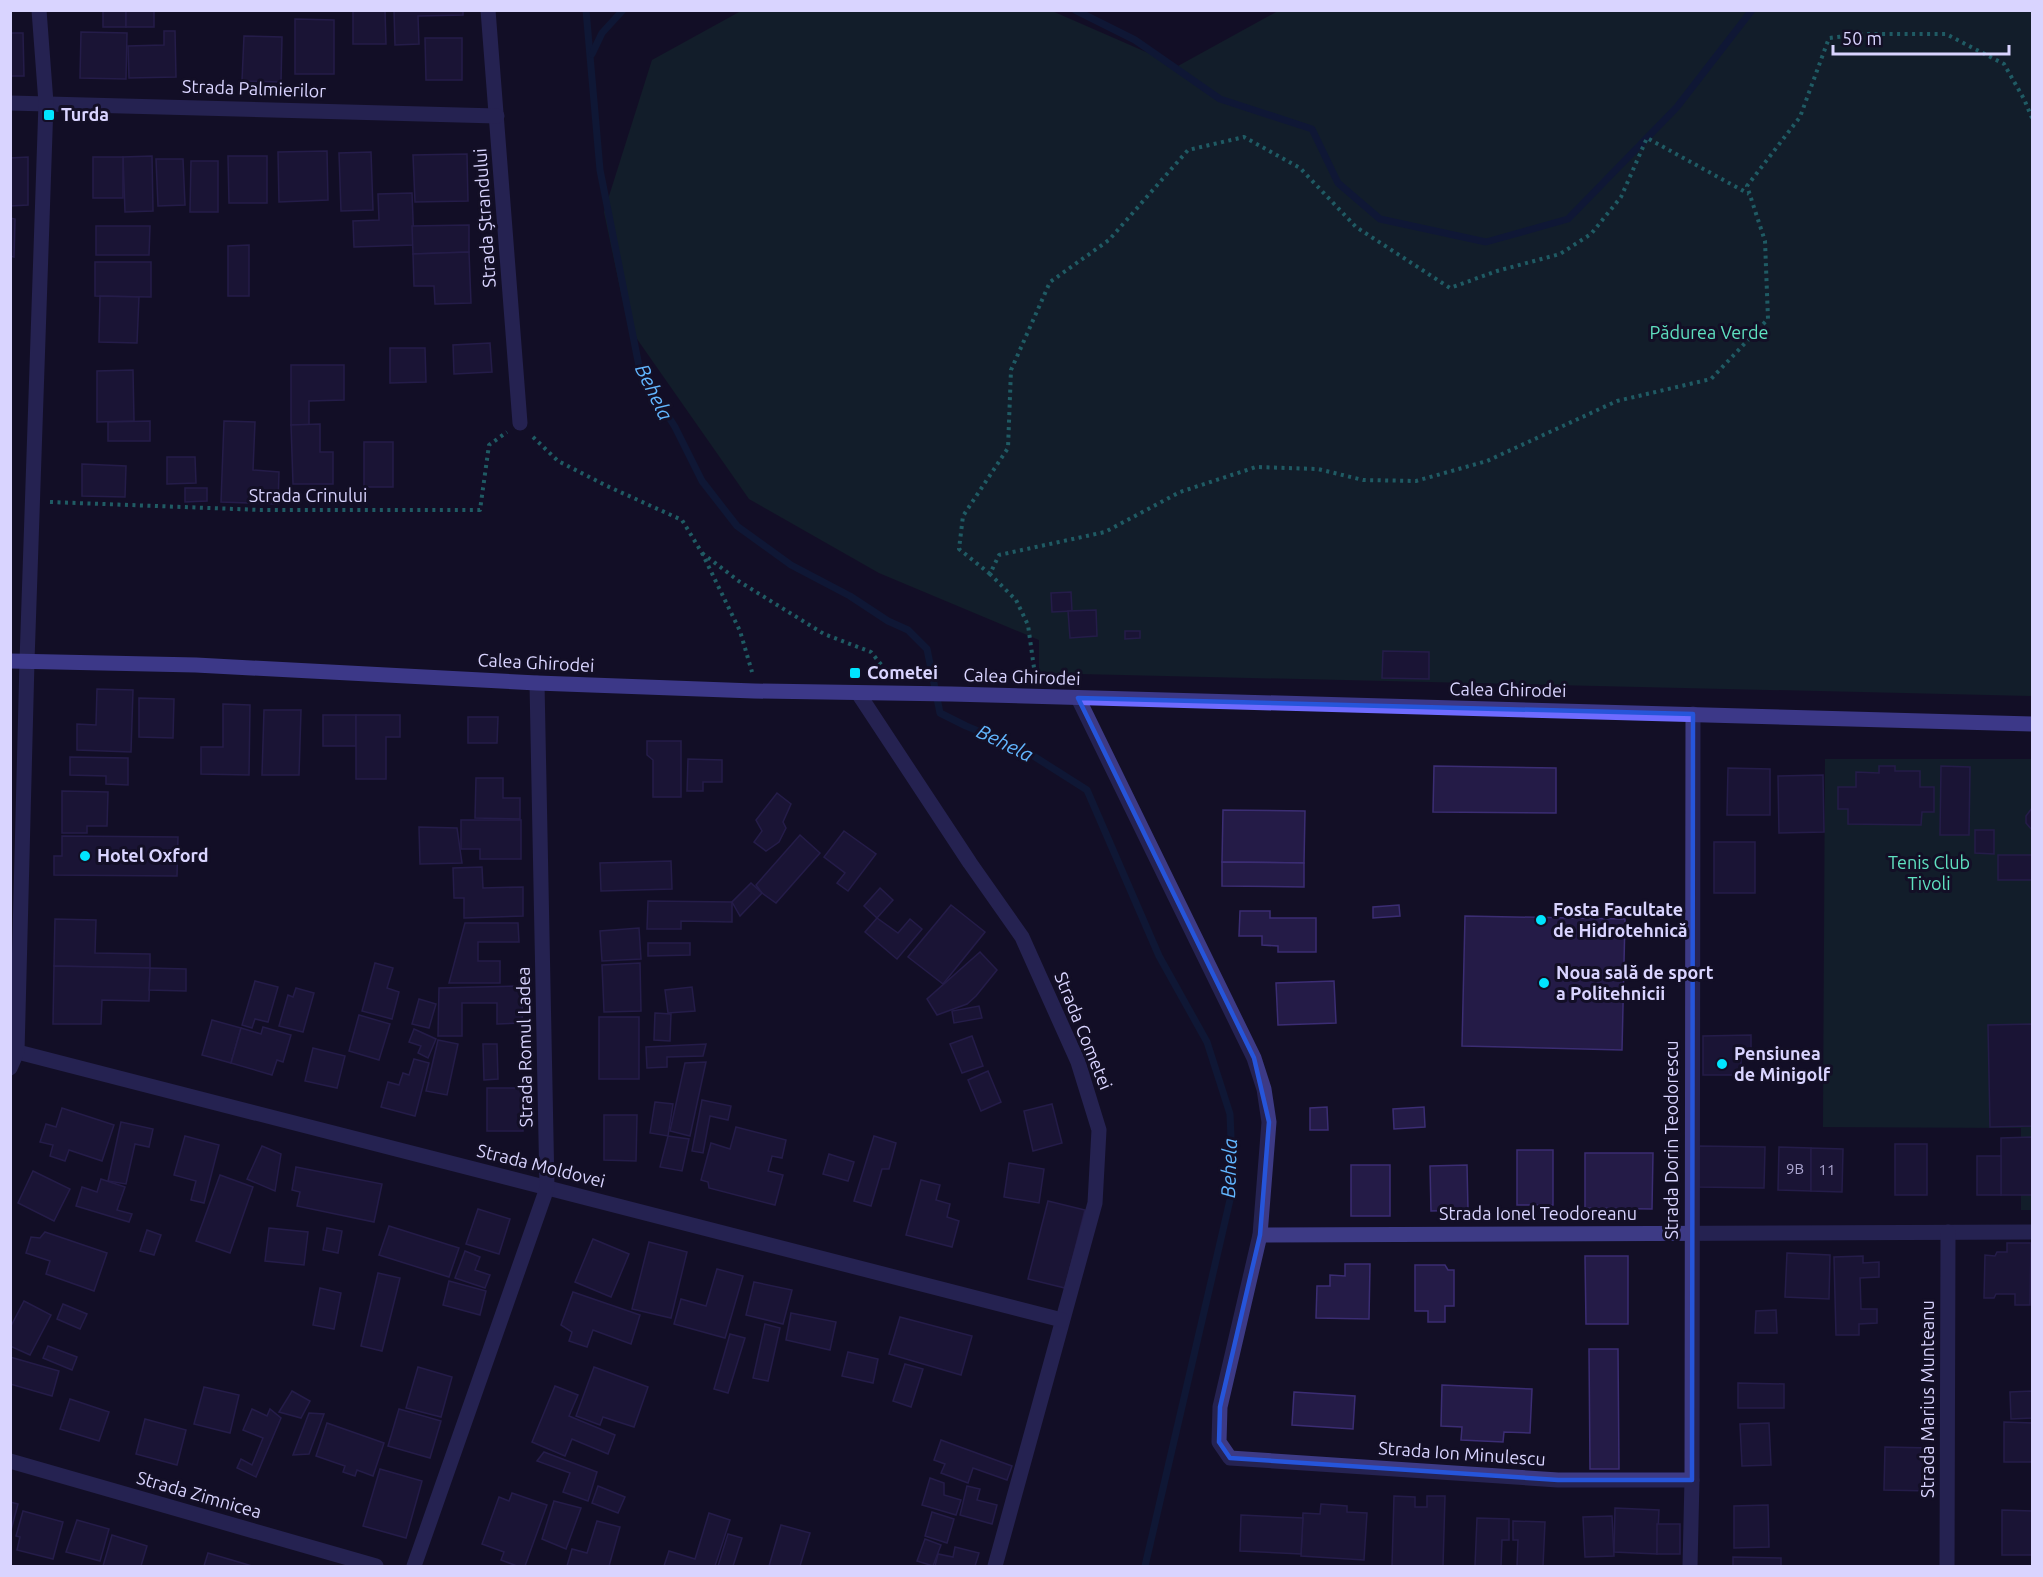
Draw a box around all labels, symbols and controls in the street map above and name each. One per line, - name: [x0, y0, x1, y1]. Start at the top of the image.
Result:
- scale bar: [1833, 18, 2008, 56]
- text: 50 m: [1842, 28, 1882, 48]
- street label: Strada Palmierilor: [182, 75, 327, 101]
- place label: Turda: [61, 104, 109, 124]
- marker: Turda: [42, 108, 56, 122]
- street label: Strada Ștrandului: [469, 148, 499, 288]
- park label: Pădurea Verde: [1650, 322, 1768, 342]
- water label: Behela: [631, 360, 678, 424]
- street label: Strada Crinului: [249, 485, 367, 505]
- street label: Calea Ghirodei: [477, 649, 595, 675]
- place label: Cometei: [867, 662, 938, 682]
- street label: Calea Ghirodei: [963, 664, 1081, 688]
- marker: Cometei: [848, 666, 862, 680]
- street label: Calea Ghirodei: [1449, 678, 1567, 700]
- water label: Behela: [973, 719, 1037, 766]
- place label: Hotel Oxford: [97, 845, 209, 865]
- marker: Hotel Oxford: [78, 849, 92, 863]
- park label: Tenis Club Tivoli: [1888, 852, 1970, 893]
- place label: Fosta Facultate de Hidrotehnică: [1553, 899, 1688, 940]
- marker: Fosta Facultate de Hidrotehnică: [1534, 913, 1548, 927]
- place label: Noua sală de sport a Politehnicii: [1556, 962, 1714, 1003]
- street label: Strada Romul Ladea: [513, 966, 535, 1128]
- street label: Strada Cometei: [1051, 969, 1117, 1092]
- marker: Noua sală de sport a Politehnicii: [1537, 976, 1551, 990]
- street label: Strada Dorin Teodorescu: [1661, 1040, 1681, 1240]
- place label: Pensiunea de Minigolf: [1734, 1043, 1831, 1084]
- marker: Pensiunea de Minigolf: [1715, 1057, 1729, 1071]
- water label: Behela: [1216, 1137, 1241, 1198]
- street label: Strada Moldovei: [475, 1139, 607, 1191]
- house number: 9B: [1786, 1160, 1804, 1177]
- house number: 11: [1819, 1161, 1835, 1178]
- street label: Strada Ionel Teodoreanu: [1439, 1203, 1637, 1223]
- street label: Strada Marius Munteanu: [1917, 1300, 1937, 1498]
- street label: Strada Ion Minulescu: [1378, 1437, 1546, 1469]
- street label: Strada Zimnicea: [135, 1467, 264, 1521]

